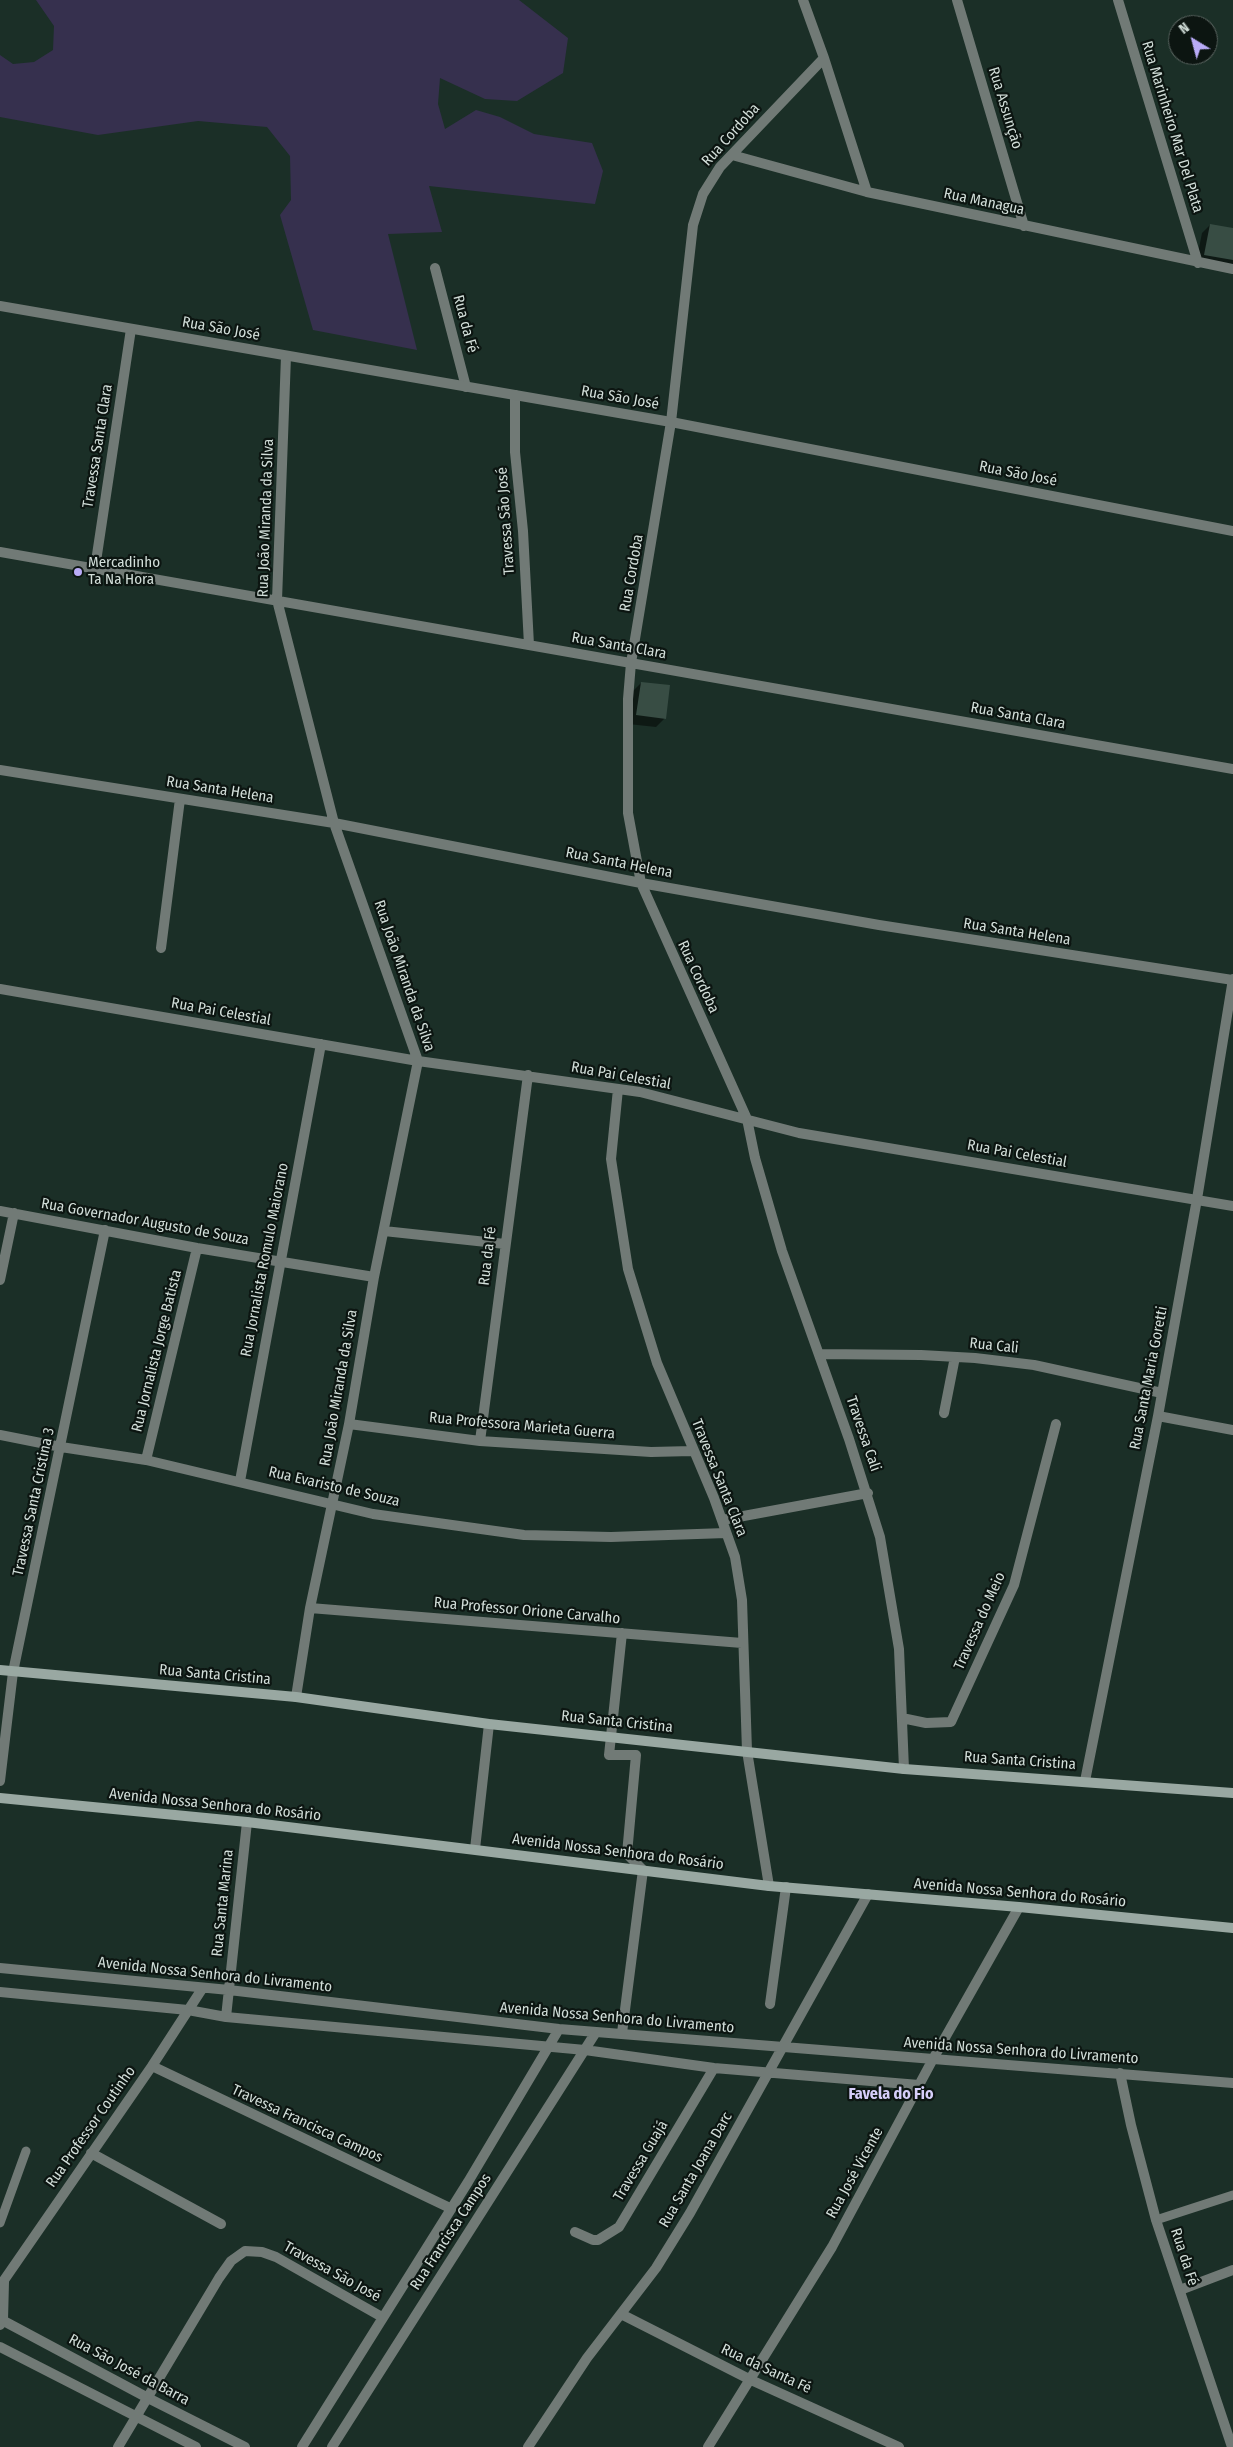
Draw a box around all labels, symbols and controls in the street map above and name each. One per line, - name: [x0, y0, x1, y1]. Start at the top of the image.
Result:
- north arrow: [1168, 15, 1218, 65]
- text: N: [1176, 19, 1193, 38]
- street label: Rua Marinheiro Mar Del Plata: [1137, 39, 1207, 215]
- street label: Rua Assunção: [984, 65, 1026, 151]
- street label: Rua Cordoba: [698, 100, 764, 170]
- street label: Rua Managua: [942, 185, 1026, 219]
- street label: Rua da Fé: [449, 293, 481, 355]
- street label: Rua São José: [181, 313, 261, 345]
- street label: Rua São José: [580, 382, 660, 414]
- street label: Travessa Santa Clara: [79, 383, 117, 509]
- street label: Rua João Miranda da Silva: [254, 438, 278, 598]
- street label: Rua São José: [978, 458, 1058, 490]
- street label: Travessa São José: [493, 467, 519, 575]
- street label: Rua Cordoba: [616, 533, 648, 613]
- place label: Mercadinho Ta Na Hora: [88, 554, 160, 589]
- marker: Mercadinho Ta Na Hora: [72, 566, 84, 578]
- street label: Rua Santa Clara: [570, 629, 668, 663]
- street label: Rua Santa Clara: [969, 699, 1067, 733]
- street label: Rua Santa Helena: [165, 773, 275, 807]
- street label: Rua Santa Helena: [564, 844, 674, 882]
- street label: Rua João Miranda da Silva: [370, 898, 438, 1054]
- street label: Rua Santa Helena: [962, 915, 1072, 949]
- street label: Rua Cordoba: [673, 938, 723, 1016]
- street label: Rua Pai Celestial: [170, 994, 272, 1030]
- street label: Rua Pai Celestial: [570, 1058, 672, 1094]
- street label: Rua Pai Celestial: [966, 1136, 1068, 1172]
- street label: Rua Jornalista Romulo Maiorano: [237, 1162, 293, 1358]
- street label: Rua Governador Augusto de Souza: [40, 1195, 250, 1249]
- street label: Rua da Fé: [475, 1225, 501, 1287]
- street label: Rua Jornalista Jorge Batista: [128, 1268, 186, 1434]
- street label: Rua Santa Maria Goretti: [1126, 1305, 1172, 1451]
- street label: Rua João Miranda da Silva: [316, 1308, 362, 1468]
- street label: Rua Cali: [969, 1334, 1019, 1358]
- street label: Travessa Cali: [842, 1394, 884, 1474]
- street label: Rua Professora Marieta Guerra: [428, 1409, 616, 1443]
- street label: Travessa Santa Clara: [687, 1417, 751, 1539]
- street label: Travessa Santa Cristina 3: [9, 1426, 59, 1578]
- street label: Rua Evaristo de Souza: [267, 1463, 401, 1511]
- street label: Travessa do Meio: [950, 1569, 1010, 1673]
- street label: Rua Professor Orione Carvalho: [433, 1594, 621, 1628]
- street label: Rua Santa Cristina: [158, 1661, 272, 1689]
- street label: Rua Santa Cristina: [560, 1707, 674, 1737]
- street label: Rua Santa Cristina: [963, 1748, 1077, 1774]
- street label: Avenida Nossa Senhora do Rosário: [108, 1785, 322, 1825]
- street label: Avenida Nossa Senhora do Rosário: [511, 1830, 725, 1874]
- street label: Rua Santa Marina: [208, 1849, 238, 1957]
- street label: Avenida Nossa Senhora do Rosário: [913, 1875, 1127, 1911]
- street label: Avenida Nossa Senhora do Livramento: [97, 1954, 333, 1996]
- street label: Avenida Nossa Senhora do Livramento: [499, 1999, 735, 2037]
- street label: Avenida Nossa Senhora do Livramento: [903, 2034, 1139, 2068]
- street label: Rua Professor Coutinho: [42, 2063, 140, 2191]
- street label: Travessa Francisca Campos: [229, 2081, 385, 2167]
- district label: Favela do Fio: [849, 2085, 933, 2105]
- street label: Rua Santa Joana Darc: [656, 2109, 736, 2231]
- street label: Travessa Guajá: [610, 2118, 672, 2204]
- street label: Rua José Vicente: [823, 2124, 887, 2222]
- street label: Rua Francisca Campos: [407, 2170, 495, 2294]
- street label: Rua da Fé: [1166, 2226, 1202, 2288]
- street label: Travessa São José: [280, 2238, 384, 2306]
- street label: Rua São José da Barra: [66, 2331, 192, 2409]
- street label: Rua da Santa Fé: [718, 2340, 814, 2398]

